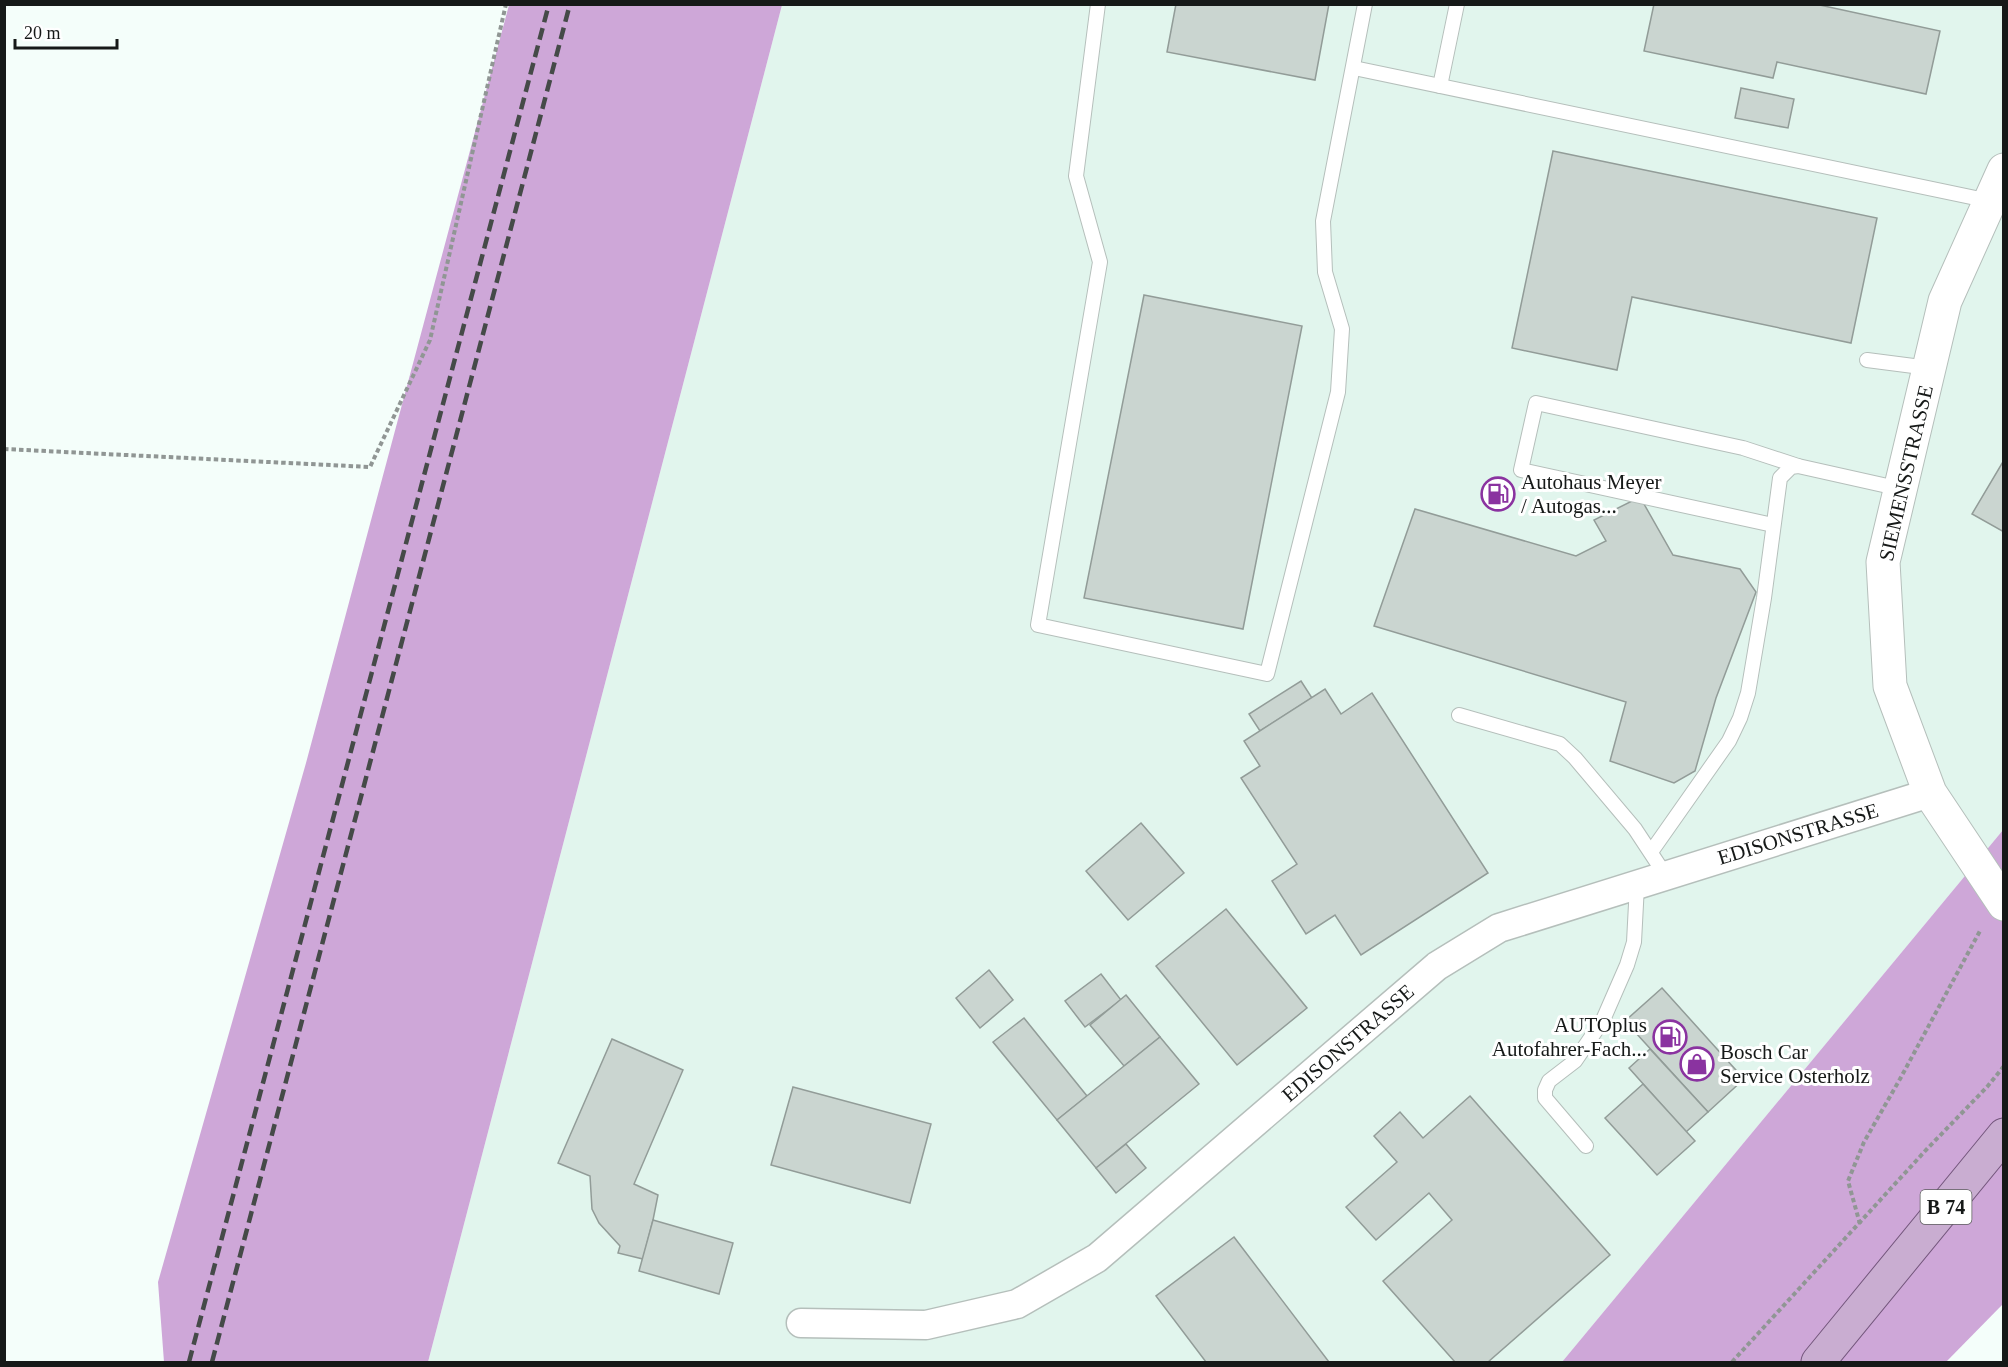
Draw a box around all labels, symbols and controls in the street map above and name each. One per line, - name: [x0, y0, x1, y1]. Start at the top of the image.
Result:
- scale bar: [15, 12, 117, 50]
- text: 20 m: [24, 23, 61, 43]
- street label: SIEMENSSTRASSE: [1874, 383, 1938, 563]
- place label: Autohaus Meyer / Autogas...: [1521, 470, 1662, 518]
- fuel station icon: Autohaus Meyer / Autogas...: [1480, 476, 1516, 512]
- street label: EDISONSTRASSE: [1715, 798, 1881, 870]
- street label: EDISONSTRASSE: [1277, 979, 1419, 1107]
- place label: AUTOplus Autofahrer-Fach...: [1492, 1013, 1647, 1061]
- fuel station icon: AUTOplus Autofahrer-Fach...: [1652, 1019, 1688, 1055]
- place label: Bosch Car Service Osterholz: [1720, 1040, 1870, 1088]
- shop icon: Bosch Car Service Osterholz: [1679, 1046, 1715, 1082]
- road number: B 74: [1920, 1190, 1972, 1224]

